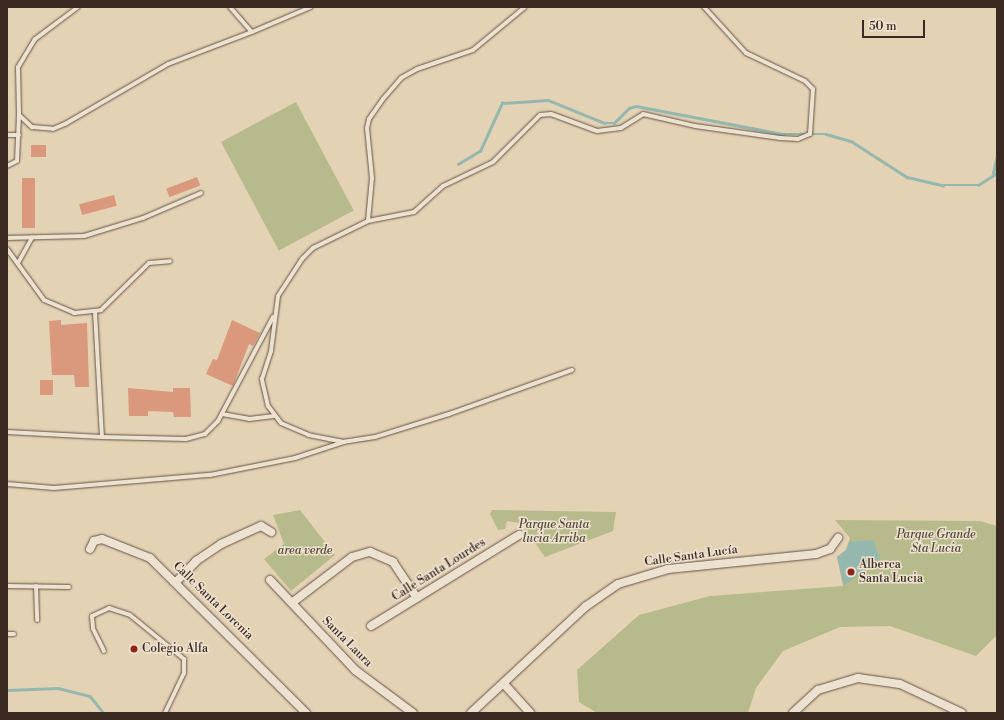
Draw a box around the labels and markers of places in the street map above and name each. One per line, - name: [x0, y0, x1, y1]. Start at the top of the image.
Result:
- place label: Alberca Santa Lucia: [859, 558, 923, 586]
- marker: Alberca Santa Lucia: [846, 567, 856, 577]
- place label: Colegio Alfa: [142, 642, 208, 656]
- marker: Colegio Alfa: [129, 644, 139, 654]

